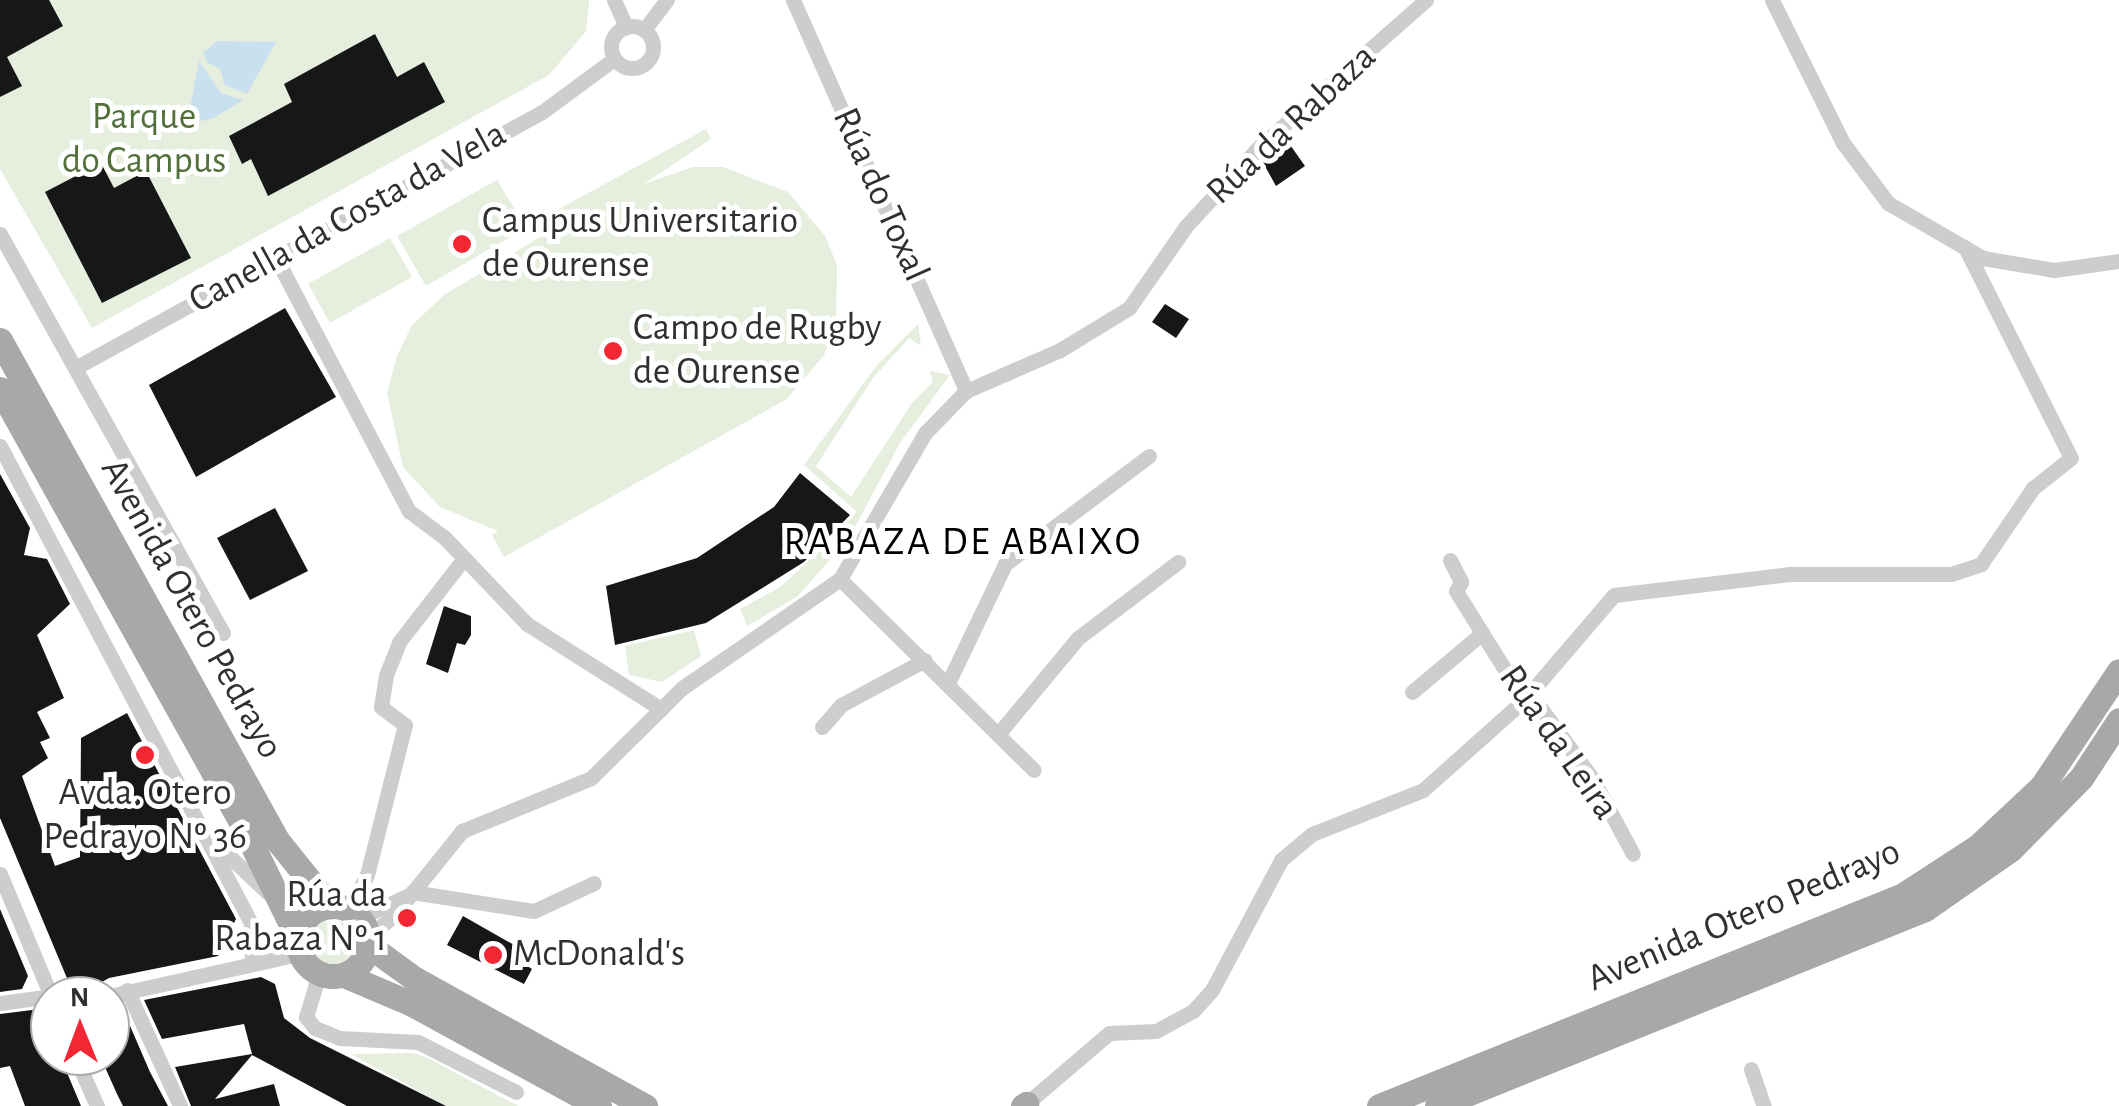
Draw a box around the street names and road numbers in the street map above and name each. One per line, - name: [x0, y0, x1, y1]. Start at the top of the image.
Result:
- street label: Rúa da Rabaza: [1198, 35, 1386, 215]
- street label: Rúa do Toxal: [822, 101, 938, 289]
- street label: Canella da Costa da Vela: [181, 112, 515, 324]
- street label: Avenida Otero Pedrayo: [90, 451, 292, 767]
- street label: Rúa da Leira: [1488, 657, 1628, 829]
- street label: Avenida Otero Pedrayo: [1581, 829, 1907, 1003]

